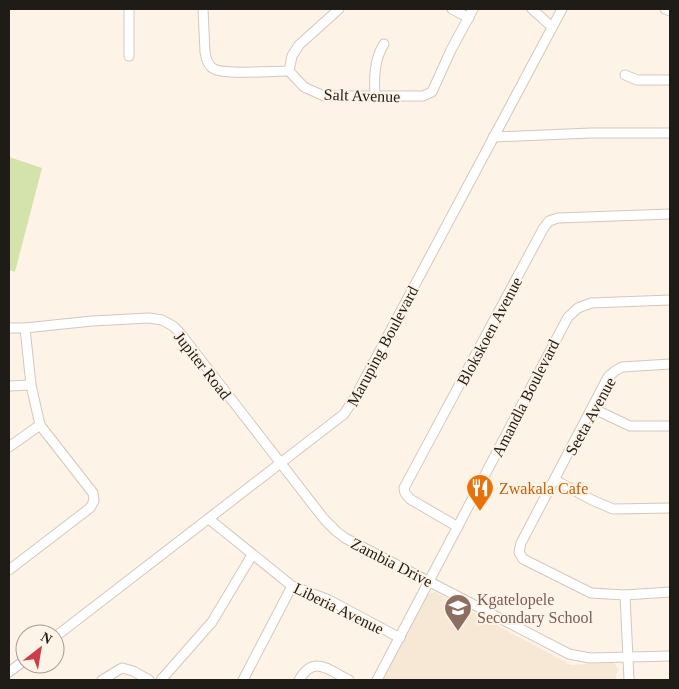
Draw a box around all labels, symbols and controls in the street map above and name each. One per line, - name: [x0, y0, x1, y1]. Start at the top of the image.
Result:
- street label: Salt Avenue: [323, 86, 401, 105]
- street label: Blokskoen Avenue: [454, 274, 525, 388]
- street label: Maruping Boulevard: [344, 283, 422, 410]
- street label: Jupiter Road: [170, 328, 234, 403]
- street label: Amandla Boulevard: [489, 337, 562, 460]
- street label: Seeta Avenue: [562, 374, 619, 458]
- restaurant icon: Zwakala Cafe: [465, 473, 495, 512]
- place label: Zwakala Cafe: [499, 480, 588, 497]
- street label: Zambia Drive: [348, 535, 435, 590]
- street label: Liberia Avenue: [291, 579, 386, 638]
- place label: Kgatelopele Secondary School: [477, 591, 594, 627]
- school or university icon: Kgatelopele Secondary School: [443, 593, 473, 632]
- north arrow: [15, 624, 65, 674]
- text: N: [38, 629, 55, 647]

